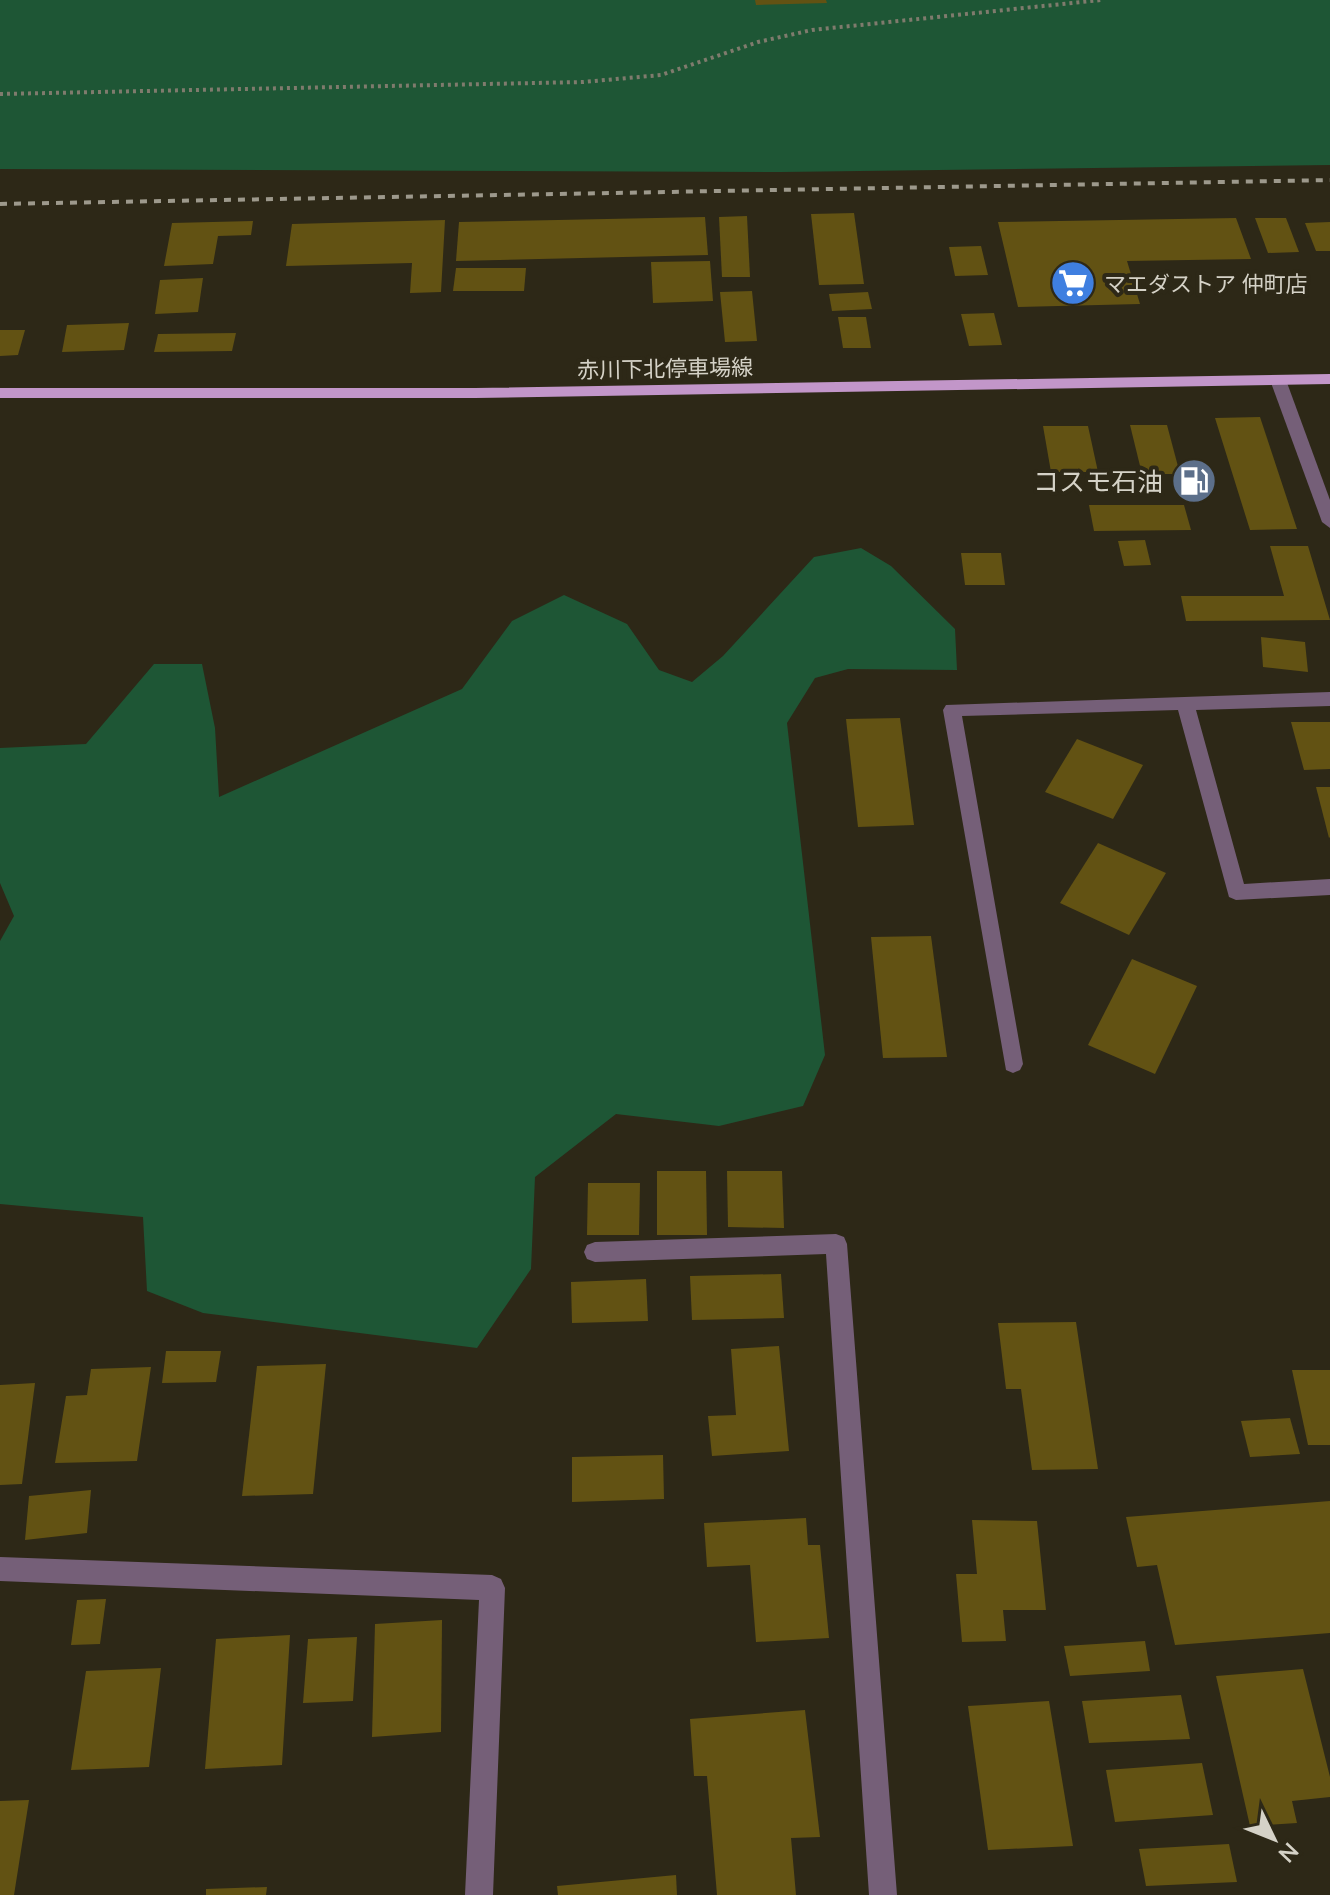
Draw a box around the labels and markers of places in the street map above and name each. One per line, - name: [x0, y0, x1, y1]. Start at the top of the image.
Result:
- supermarket icon: マエダストア 仲町店: [1049, 259, 1097, 307]
- place label: マエダストア 仲町店: [1104, 270, 1308, 297]
- fuel station icon: コスモ石油: [1170, 457, 1218, 505]
- place label: コスモ石油: [1033, 465, 1163, 497]

